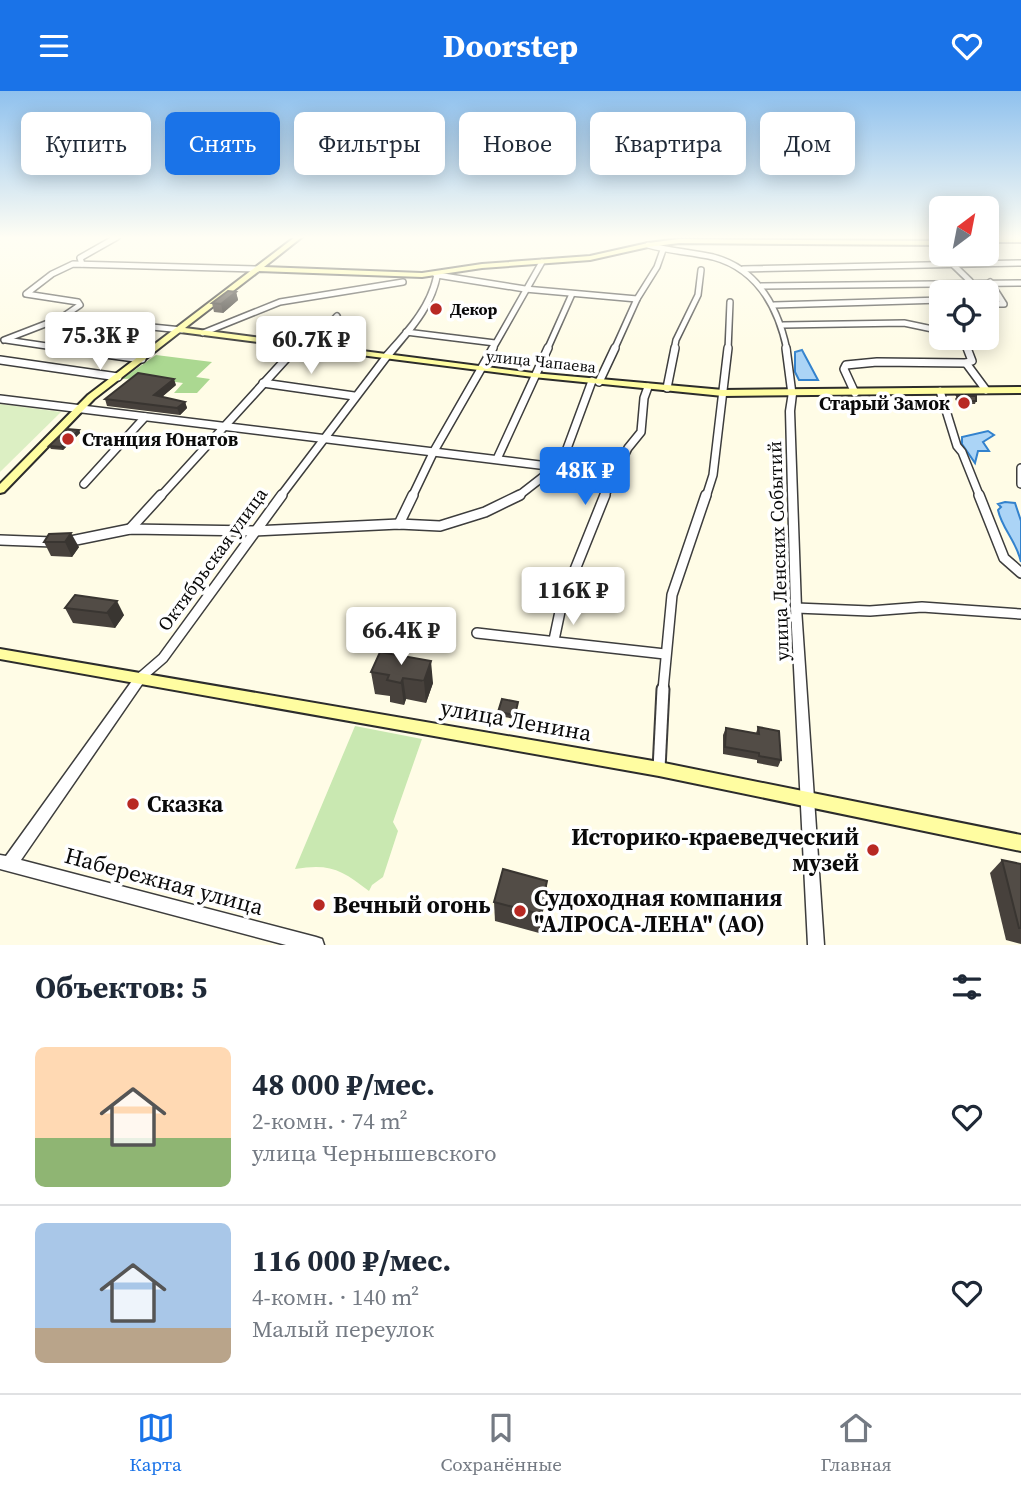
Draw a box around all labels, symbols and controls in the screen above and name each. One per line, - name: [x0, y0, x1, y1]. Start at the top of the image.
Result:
- text: Doorstep: [443, 24, 578, 68]
- icon: menu: [35, 27, 73, 65]
- icon: heart: [948, 27, 986, 65]
- chip: Купить: [21, 112, 151, 175]
- chip: Снять: [165, 112, 280, 175]
- chip: Фильтры: [294, 112, 445, 175]
- chip: Новое: [459, 112, 576, 175]
- chip: Квартира: [590, 112, 746, 175]
- chip: Дом: [760, 112, 855, 175]
- north arrow: [929, 196, 999, 266]
- map controls: [929, 196, 999, 350]
- button: locate: [929, 280, 999, 350]
- place label: Декор: [450, 298, 497, 320]
- marker: Декор: [428, 301, 444, 317]
- pin: 75.3K ₽: [35, 313, 165, 372]
- pin: 60.7K ₽: [246, 317, 376, 376]
- text: 75.3K ₽: [61, 319, 139, 351]
- text: 60.7K ₽: [272, 323, 350, 355]
- street label: улица Чапаева: [485, 344, 598, 378]
- place label: Старый Замок: [819, 390, 951, 416]
- marker: Старый Замок: [956, 395, 972, 411]
- place label: Станция Юнатов: [82, 426, 238, 452]
- marker: Станция Юнатов: [60, 431, 76, 447]
- street label: улица Ленских Событий: [761, 441, 795, 661]
- pin: 48K ₽: [536, 447, 634, 507]
- text: 48K ₽: [556, 454, 614, 486]
- street label: Октябрьская улица: [151, 482, 273, 636]
- pin: 116K ₽: [516, 567, 630, 627]
- text: 116K ₽: [538, 574, 608, 606]
- pin: 66.4K ₽: [336, 607, 466, 667]
- text: 66.4K ₽: [362, 614, 440, 646]
- street label: улица Ленина: [438, 691, 594, 749]
- place label: Сказка: [147, 788, 224, 820]
- marker: Сказка: [125, 796, 141, 812]
- place label: Историко-краеведческий музей: [571, 821, 859, 879]
- street label: Набережная улица: [61, 839, 267, 923]
- marker: Историко-краеведческий музей: [865, 842, 881, 858]
- place label: Судоходная компания "АЛРОСА-ЛЕНА" (АО): [534, 882, 782, 940]
- place label: Вечный огонь: [333, 889, 490, 921]
- marker: Вечный огонь: [311, 897, 327, 913]
- marker: Судоходная компания "АЛРОСА-ЛЕНА" (АО): [512, 903, 528, 919]
- text: Объектов: 5: [35, 967, 207, 1008]
- icon: filters: [948, 968, 986, 1006]
- text: 48 000 ₽/мес.: [252, 1064, 435, 1105]
- icon: home: [91, 1075, 175, 1159]
- icon: heart: [948, 1098, 986, 1136]
- text: 2-комн. · 74 m²: [252, 1105, 408, 1137]
- text: улица Чернышевского: [252, 1137, 497, 1169]
- text: 116 000 ₽/мес.: [252, 1240, 451, 1281]
- icon: home: [91, 1251, 175, 1335]
- icon: heart: [948, 1274, 986, 1312]
- text: 4-комн. · 140 m²: [252, 1281, 419, 1313]
- text: Малый переулок: [252, 1313, 434, 1345]
- tab: Карта: [129, 1409, 182, 1477]
- tab: Сохранённые: [440, 1409, 562, 1477]
- tab: Главная: [821, 1409, 892, 1477]

